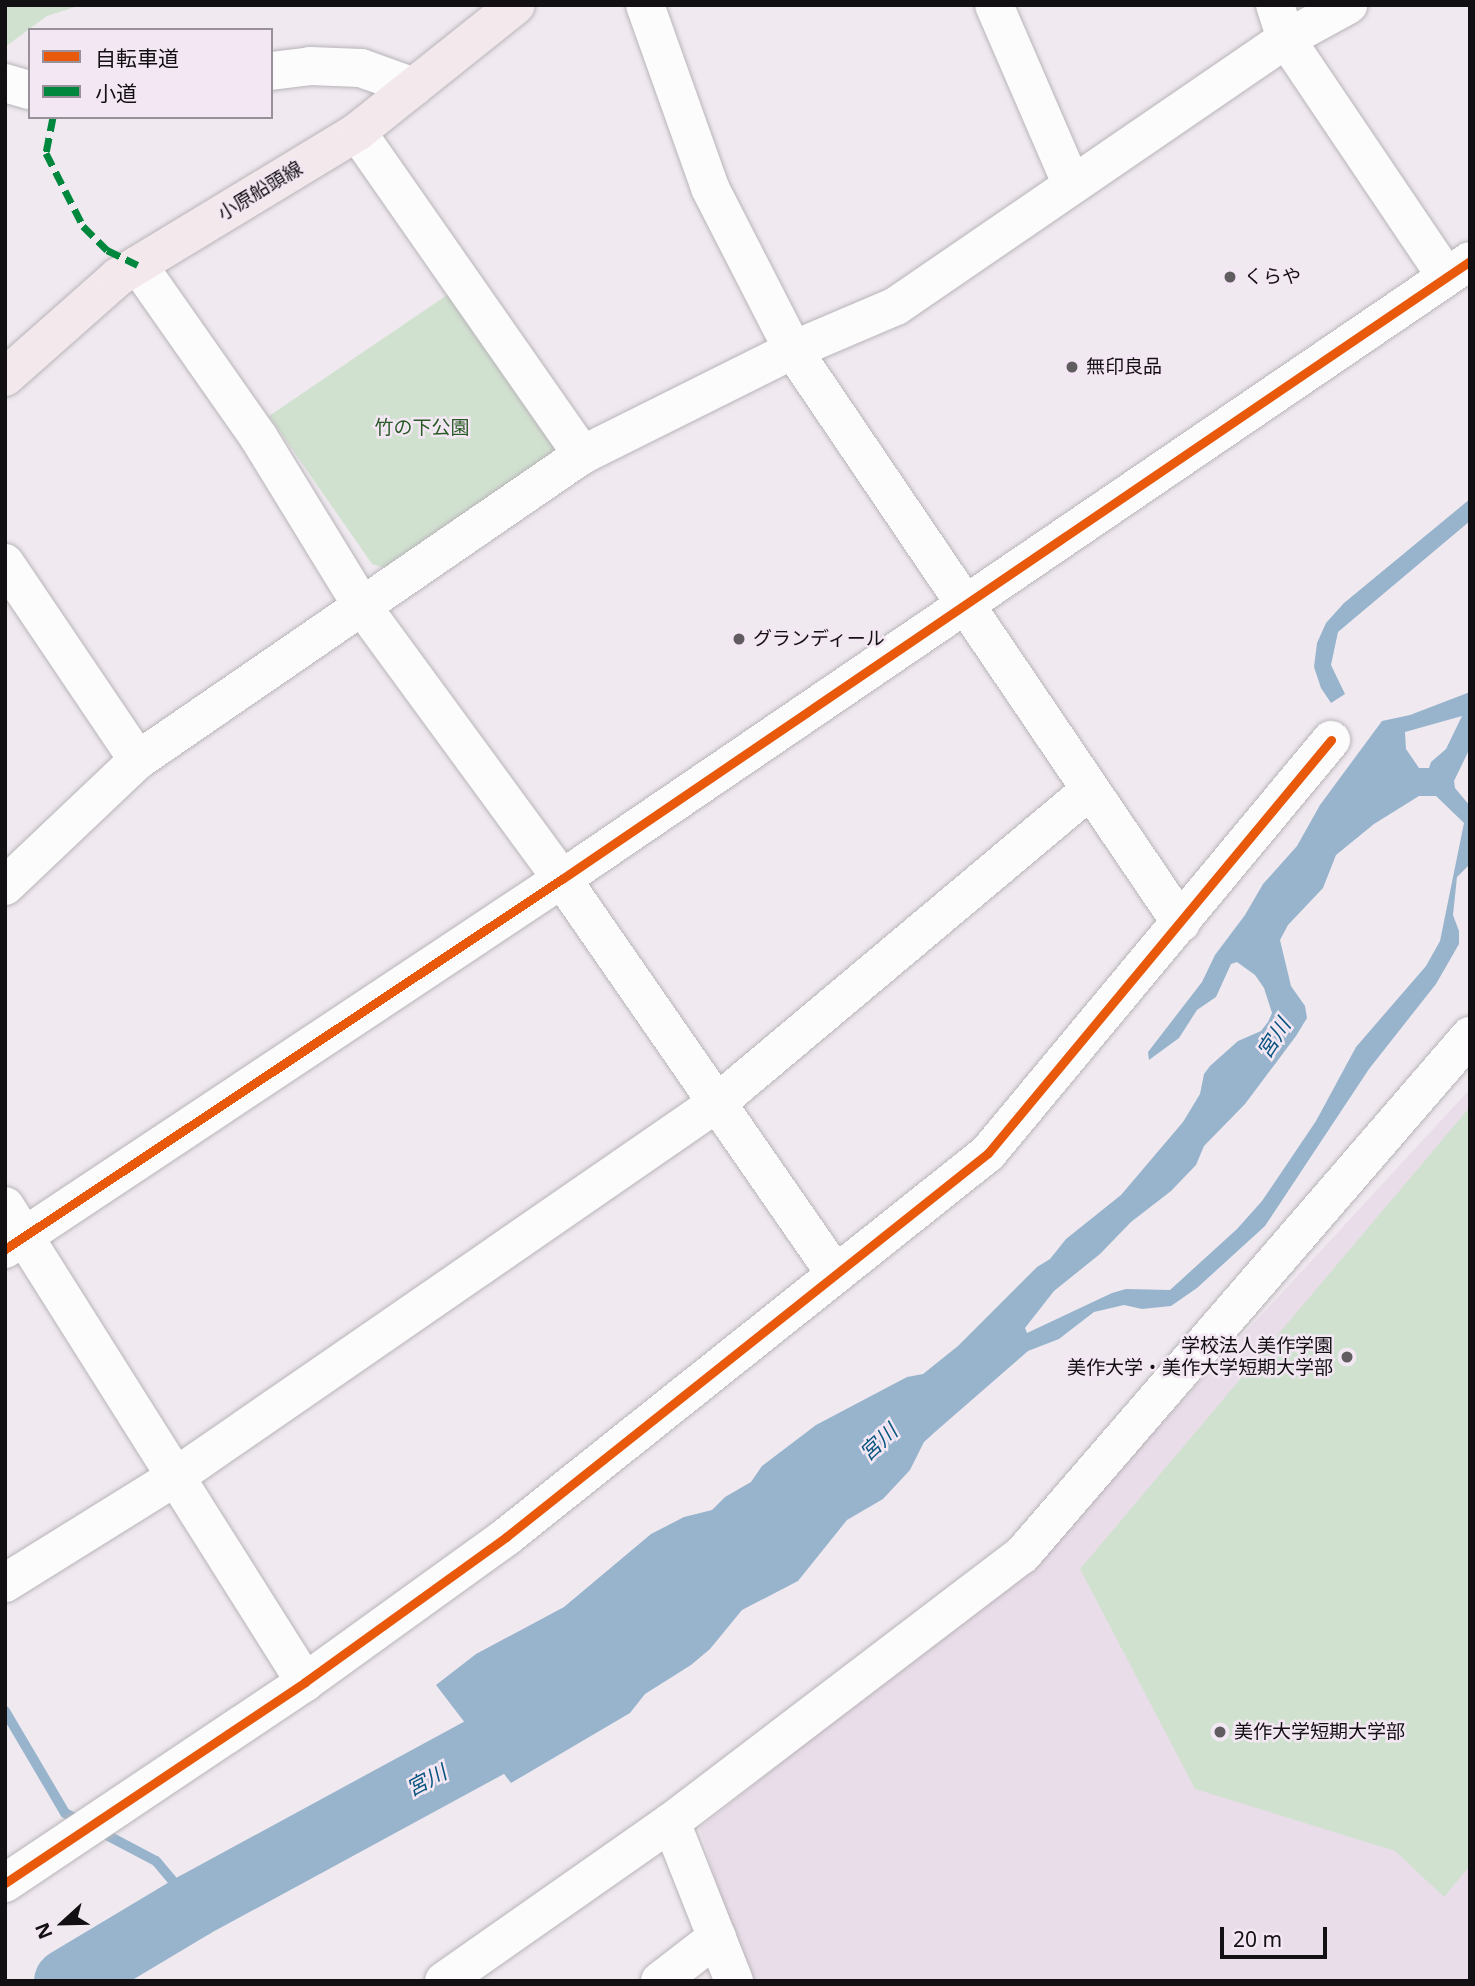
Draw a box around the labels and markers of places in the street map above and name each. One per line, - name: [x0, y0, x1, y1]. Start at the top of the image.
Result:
- place label: くらや: [1244, 266, 1301, 288]
- marker: くらや: [1222, 269, 1238, 285]
- place label: 無印良品: [1086, 356, 1162, 378]
- marker: 無印良品: [1064, 359, 1080, 375]
- place label: グランディール: [753, 628, 886, 650]
- marker: グランディール: [731, 631, 747, 647]
- place label: 学校法人美作学園 美作大学・美作大学短期大学部: [1067, 1335, 1333, 1379]
- marker: 学校法人美作学園 美作大学・美作大学短期大学部: [1339, 1349, 1355, 1365]
- place label: 美作大学短期大学部: [1234, 1721, 1405, 1743]
- marker: 美作大学短期大学部: [1212, 1724, 1228, 1740]

